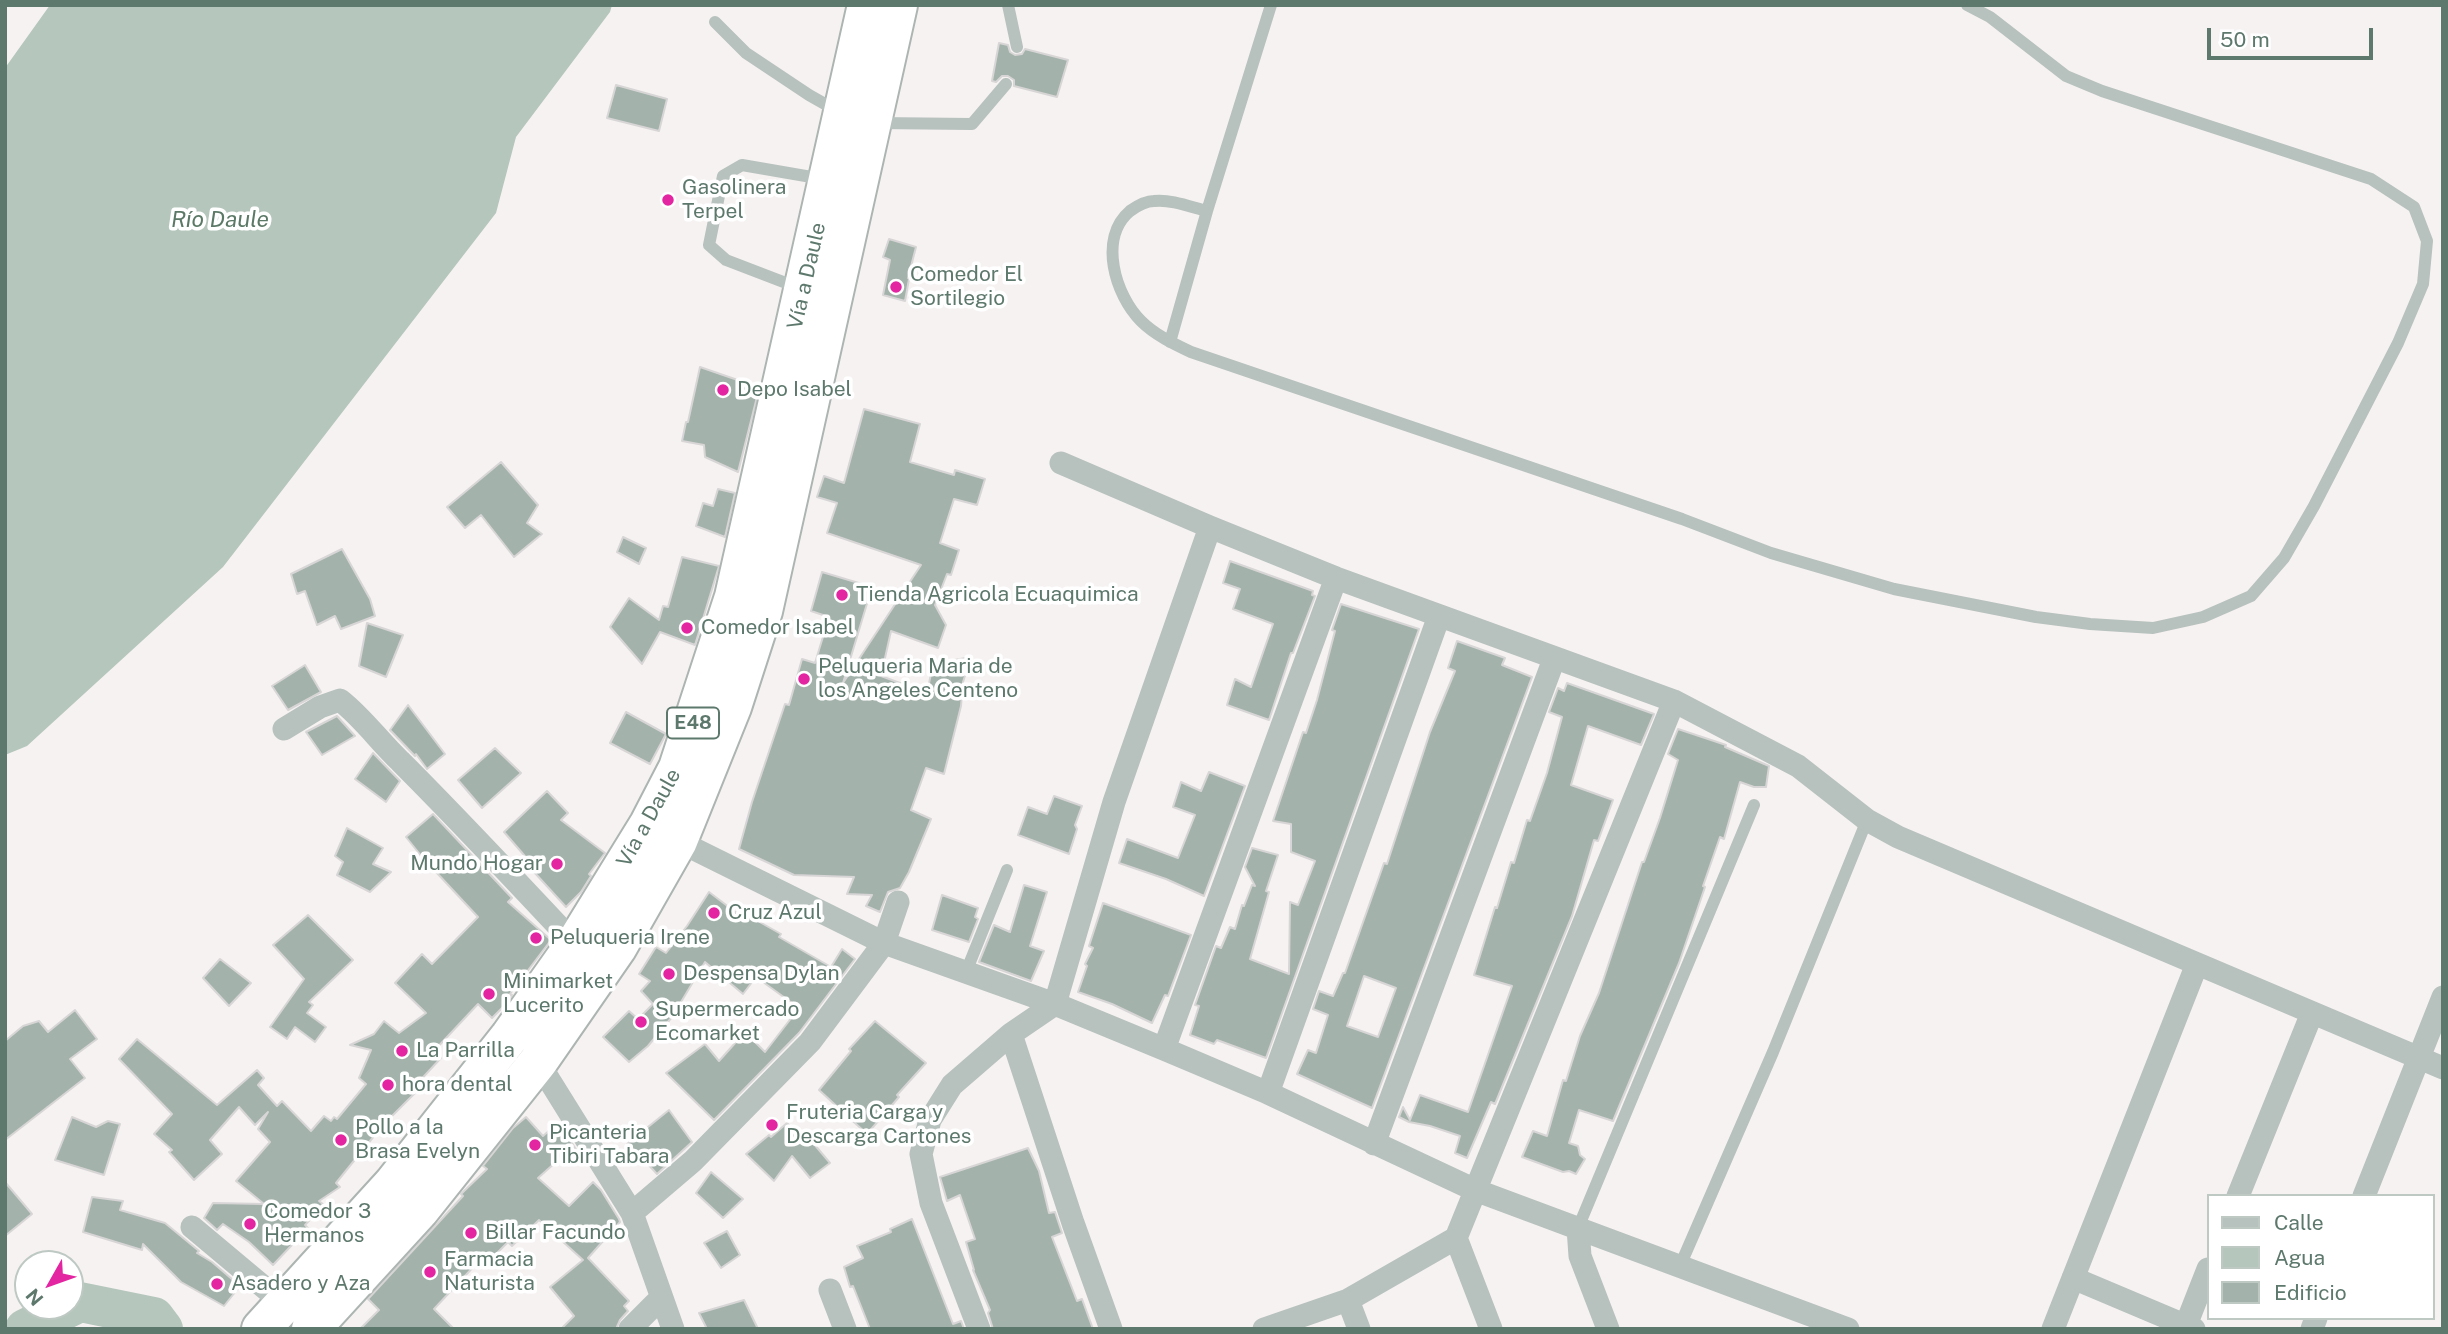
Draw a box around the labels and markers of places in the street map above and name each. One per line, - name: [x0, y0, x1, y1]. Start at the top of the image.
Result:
- place label: Gasolinera Terpel: [682, 175, 786, 225]
- marker: Gasolinera Terpel: [660, 192, 676, 208]
- place label: Comedor El Sortilegio: [910, 262, 1023, 312]
- marker: Comedor El Sortilegio: [888, 279, 904, 295]
- place label: Depo Isabel: [737, 377, 852, 403]
- marker: Depo Isabel: [715, 382, 731, 398]
- place label: Tienda Agricola Ecuaquimica: [856, 582, 1139, 608]
- marker: Tienda Agricola Ecuaquimica: [834, 587, 850, 603]
- place label: Comedor Isabel: [701, 615, 854, 641]
- marker: Comedor Isabel: [679, 620, 695, 636]
- place label: Peluqueria Maria de los Angeles Centeno: [818, 654, 1018, 704]
- marker: Peluqueria Maria de los Angeles Centeno: [796, 671, 812, 687]
- place label: Mundo Hogar: [410, 851, 543, 877]
- marker: Mundo Hogar: [549, 856, 565, 872]
- place label: Cruz Azul: [728, 900, 822, 926]
- marker: Cruz Azul: [706, 905, 722, 921]
- place label: Peluqueria Irene: [550, 925, 710, 951]
- marker: Peluqueria Irene: [528, 930, 544, 946]
- place label: Despensa Dylan: [683, 961, 840, 987]
- marker: Despensa Dylan: [661, 966, 677, 982]
- place label: Minimarket Lucerito: [503, 969, 613, 1019]
- marker: Minimarket Lucerito: [481, 986, 497, 1002]
- place label: Supermercado Ecomarket: [655, 997, 799, 1047]
- marker: Supermercado Ecomarket: [633, 1014, 649, 1030]
- place label: La Parrilla: [416, 1038, 515, 1064]
- marker: La Parrilla: [394, 1043, 410, 1059]
- place label: hora dental: [402, 1072, 513, 1098]
- marker: hora dental: [380, 1077, 396, 1093]
- place label: Fruteria Carga y Descarga Cartones: [786, 1100, 971, 1150]
- place label: Pollo a la Brasa Evelyn: [355, 1115, 480, 1165]
- marker: Fruteria Carga y Descarga Cartones: [764, 1117, 780, 1133]
- place label: Picanteria Tibiri Tabara: [549, 1120, 669, 1170]
- marker: Pollo a la Brasa Evelyn: [333, 1132, 349, 1148]
- marker: Picanteria Tibiri Tabara: [527, 1137, 543, 1153]
- place label: Comedor 3 Hermanos: [264, 1199, 371, 1249]
- marker: Comedor 3 Hermanos: [242, 1216, 258, 1232]
- place label: Billar Facundo: [485, 1220, 626, 1246]
- marker: Billar Facundo: [463, 1225, 479, 1241]
- place label: Farmacia Naturista: [444, 1247, 535, 1297]
- marker: Farmacia Naturista: [422, 1264, 438, 1280]
- place label: Asadero y Aza: [231, 1271, 370, 1297]
- marker: Asadero y Aza: [209, 1276, 225, 1292]

